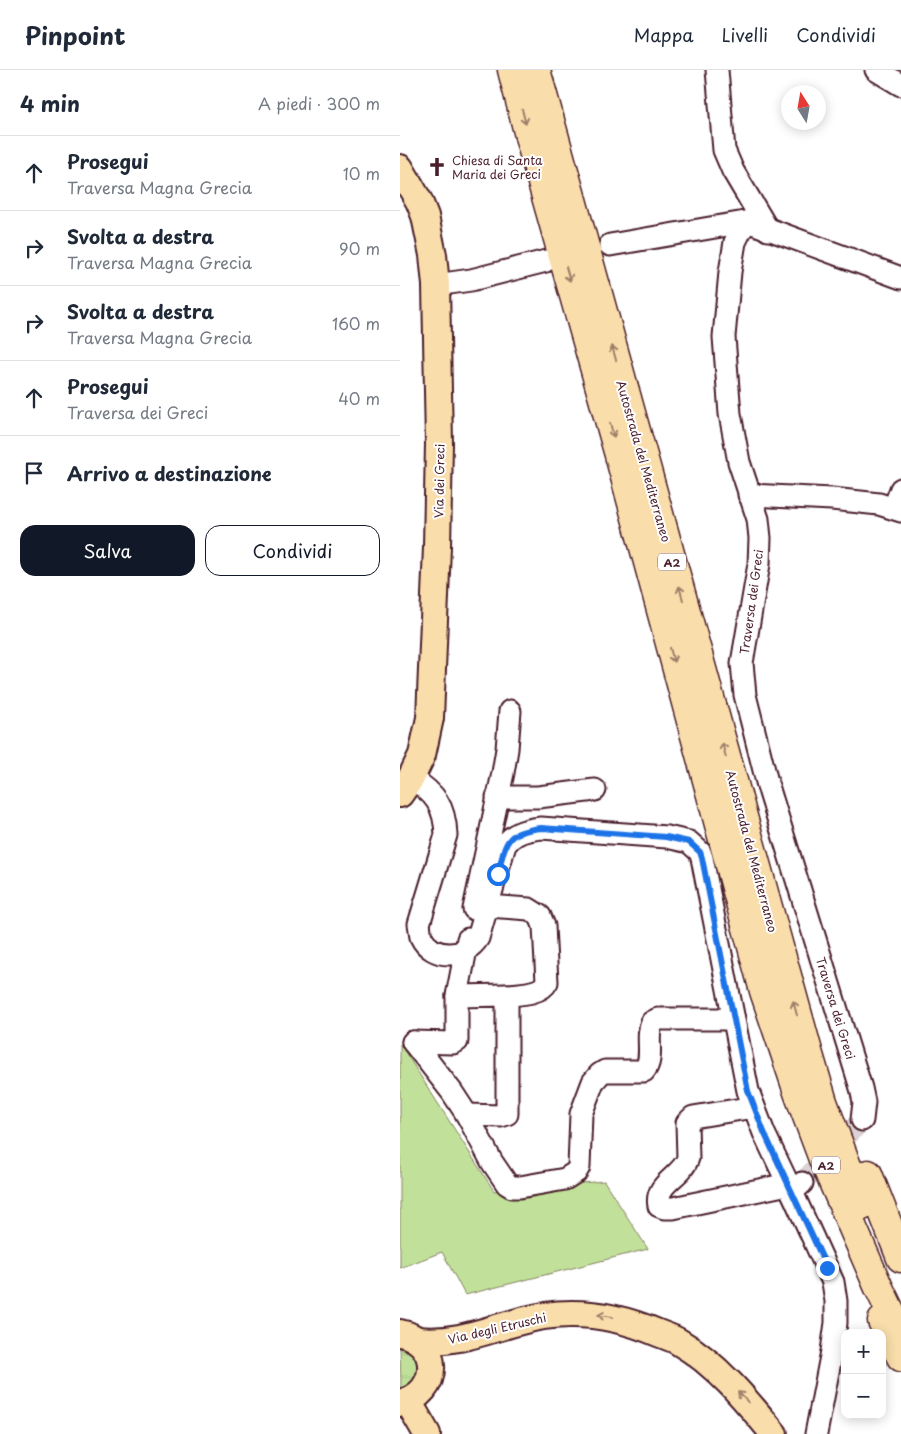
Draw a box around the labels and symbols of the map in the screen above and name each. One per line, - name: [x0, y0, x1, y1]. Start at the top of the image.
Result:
- north arrow: [781, 85, 826, 130]
- one-way arrow: [520, 109, 529, 125]
- place label: Chiesa di Santa Maria dei Greci: [452, 151, 543, 183]
- church icon: Chiesa di Santa Maria dei Greci: [426, 156, 448, 178]
- one-way arrow: [563, 265, 573, 281]
- one-way arrow: [608, 345, 618, 361]
- street label: Autostrada del Mediterraneo: [612, 378, 676, 544]
- one-way arrow: [607, 422, 617, 438]
- street label: Via dei Greci: [429, 444, 449, 518]
- street label: Traversa dei Greci: [735, 548, 767, 656]
- road number: A2: [658, 554, 686, 571]
- one-way arrow: [675, 586, 685, 602]
- one-way arrow: [668, 646, 677, 662]
- one-way arrow: [719, 742, 728, 758]
- street label: Autostrada del Mediterraneo: [722, 768, 782, 935]
- route start: [487, 863, 510, 886]
- street label: Traversa dei Greci: [812, 955, 860, 1061]
- one-way arrow: [790, 1000, 800, 1016]
- road number: A2: [812, 1156, 840, 1174]
- route end: [816, 1257, 839, 1280]
- street label: Via degli Etruschi: [446, 1308, 548, 1348]
- one-way arrow: [598, 1311, 614, 1321]
- one-way arrow: [736, 1391, 749, 1403]

